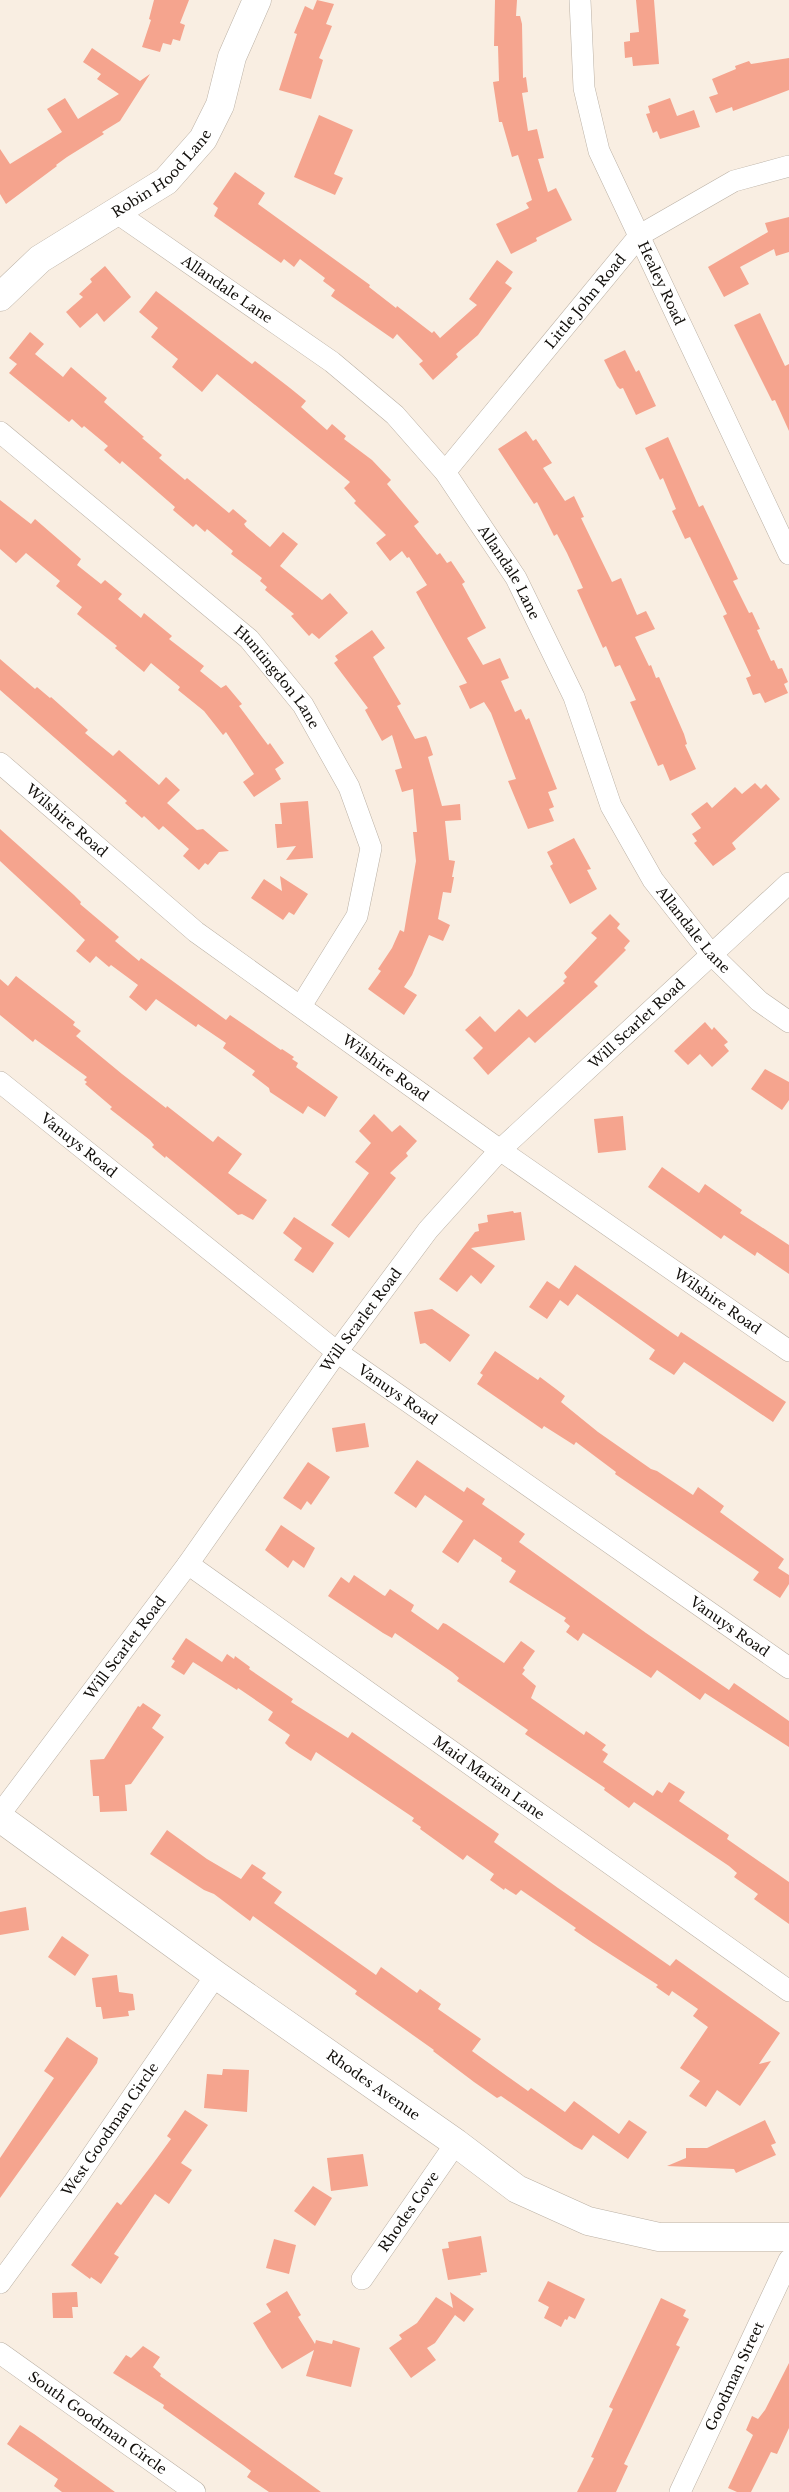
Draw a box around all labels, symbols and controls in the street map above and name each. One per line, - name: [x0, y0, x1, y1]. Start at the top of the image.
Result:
- street label: Robin Hood Lane: [108, 126, 215, 221]
- street label: Healey Road: [634, 238, 689, 329]
- street label: Little John Road: [541, 250, 630, 352]
- street label: Allandale Lane: [177, 251, 276, 327]
- street label: Allandale Lane: [474, 521, 544, 622]
- street label: Huntingdon Lane: [230, 621, 323, 732]
- street label: Wilshire Road: [21, 780, 112, 861]
- street label: Allandale Lane: [652, 882, 734, 977]
- street label: Will Scarlet Road: [584, 974, 689, 1073]
- street label: Wilshire Road: [338, 1030, 433, 1105]
- street label: Vanuys Road: [36, 1108, 121, 1182]
- street label: Will Scarlet Road: [316, 1264, 406, 1376]
- street label: Wilshire Road: [670, 1264, 765, 1338]
- street label: Vanuys Road: [354, 1360, 441, 1429]
- street label: Will Scarlet Road: [80, 1592, 170, 1704]
- street label: Vanuys Road: [686, 1592, 773, 1661]
- street label: Maid Marian Lane: [429, 1732, 548, 1824]
- street label: Rhodes Avenue: [323, 2046, 424, 2124]
- street label: West Goodman Circle: [57, 2059, 162, 2200]
- street label: Rhodes Cove: [374, 2168, 443, 2255]
- street label: Goodman Street: [701, 2318, 768, 2434]
- street label: South Goodman Circle: [25, 2367, 170, 2478]

